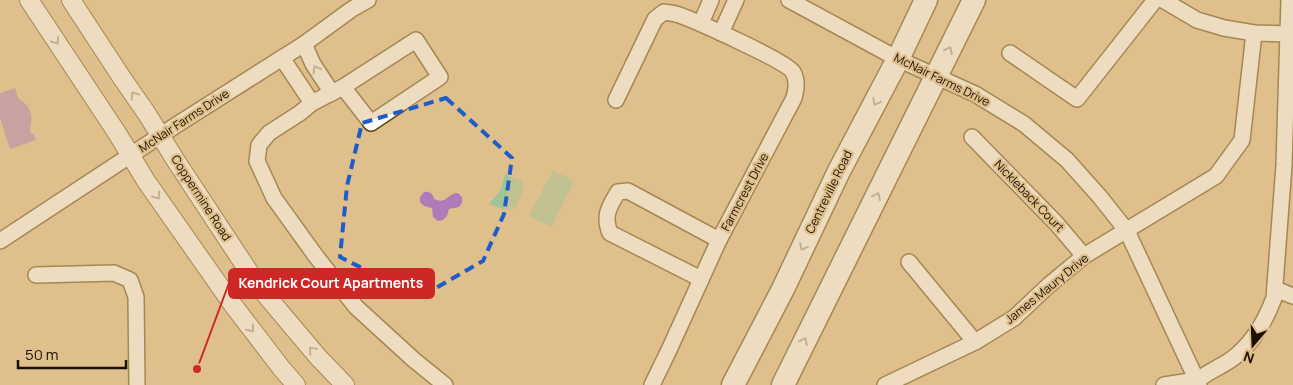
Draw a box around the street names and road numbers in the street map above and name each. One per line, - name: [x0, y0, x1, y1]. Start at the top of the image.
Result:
- street label: McNair Farms Drive: [891, 49, 993, 110]
- street label: McNair Farms Drive: [135, 85, 232, 156]
- street label: Centreville Road: [801, 147, 856, 236]
- street label: Farmcrest Drive: [717, 150, 772, 234]
- street label: Coppermine Road: [167, 152, 236, 244]
- street label: Nickleback Court: [991, 156, 1068, 236]
- street label: James Maury Drive: [1001, 250, 1092, 328]

